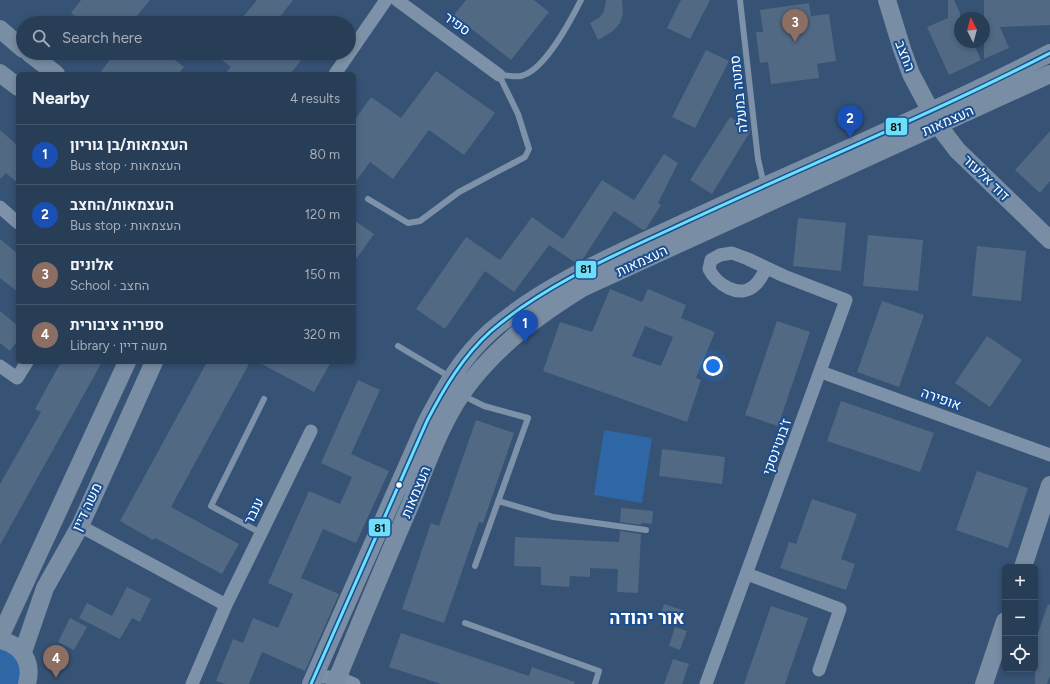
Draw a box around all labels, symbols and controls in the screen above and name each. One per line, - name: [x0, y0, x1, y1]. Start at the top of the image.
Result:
- street label: ספיר: [440, 9, 474, 39]
- pin: 3: [782, 9, 808, 42]
- north arrow: [954, 12, 990, 48]
- search box: [16, 16, 356, 60]
- icon: search: [30, 27, 52, 49]
- text: Search here: [62, 29, 142, 47]
- street label: החצב: [891, 38, 919, 74]
- street label: סמטה במעלה: [726, 54, 752, 134]
- text: Nearby: [32, 88, 90, 108]
- text: 4 results: [290, 91, 340, 106]
- street label: העצמאות: [920, 102, 976, 140]
- pin: 2: [837, 105, 863, 138]
- line badge: 81: [885, 117, 908, 136]
- text: 81: [890, 121, 902, 134]
- text: העצמאות/בן גוריון: [70, 136, 188, 154]
- text: 1: [42, 147, 48, 162]
- text: 80 m: [309, 147, 340, 162]
- street label: דוד אלעזר: [959, 152, 1013, 204]
- text: Bus stop · העצמאות: [70, 158, 181, 173]
- text: העצמאות/החצב: [70, 196, 174, 214]
- text: 2: [41, 207, 49, 222]
- text: 120 m: [305, 207, 340, 222]
- text: Bus stop · העצמאות: [70, 218, 181, 233]
- street label: העצמאות: [614, 242, 670, 280]
- text: אלונים: [70, 256, 114, 274]
- line badge: 81: [575, 260, 597, 279]
- text: 81: [580, 263, 592, 276]
- text: 3: [41, 267, 49, 282]
- text: 150 m: [305, 267, 340, 282]
- text: School · החצב: [70, 278, 149, 293]
- pin: 1: [512, 310, 538, 343]
- text: ספריה ציבורית: [70, 316, 164, 334]
- text: 4: [41, 327, 49, 342]
- text: 320 m: [303, 327, 340, 342]
- text: Library · משה דיין: [70, 338, 167, 353]
- your location: [703, 356, 723, 376]
- street label: אופירה: [919, 384, 963, 414]
- street label: ז'בוטינסקי: [759, 416, 795, 478]
- street label: העצמאות: [397, 463, 435, 521]
- street label: משה דיין: [68, 480, 106, 534]
- unlabelled marker: [394, 480, 404, 490]
- street label: ענבר: [240, 495, 268, 527]
- line badge: 81: [368, 518, 391, 537]
- text: 81: [374, 522, 386, 535]
- map controls: [1002, 564, 1038, 672]
- button: +: [1002, 564, 1038, 600]
- button: −: [1002, 600, 1038, 636]
- district label: אור יהודה: [609, 607, 685, 629]
- button: locate: [1002, 636, 1038, 672]
- pin: 4: [43, 645, 69, 678]

